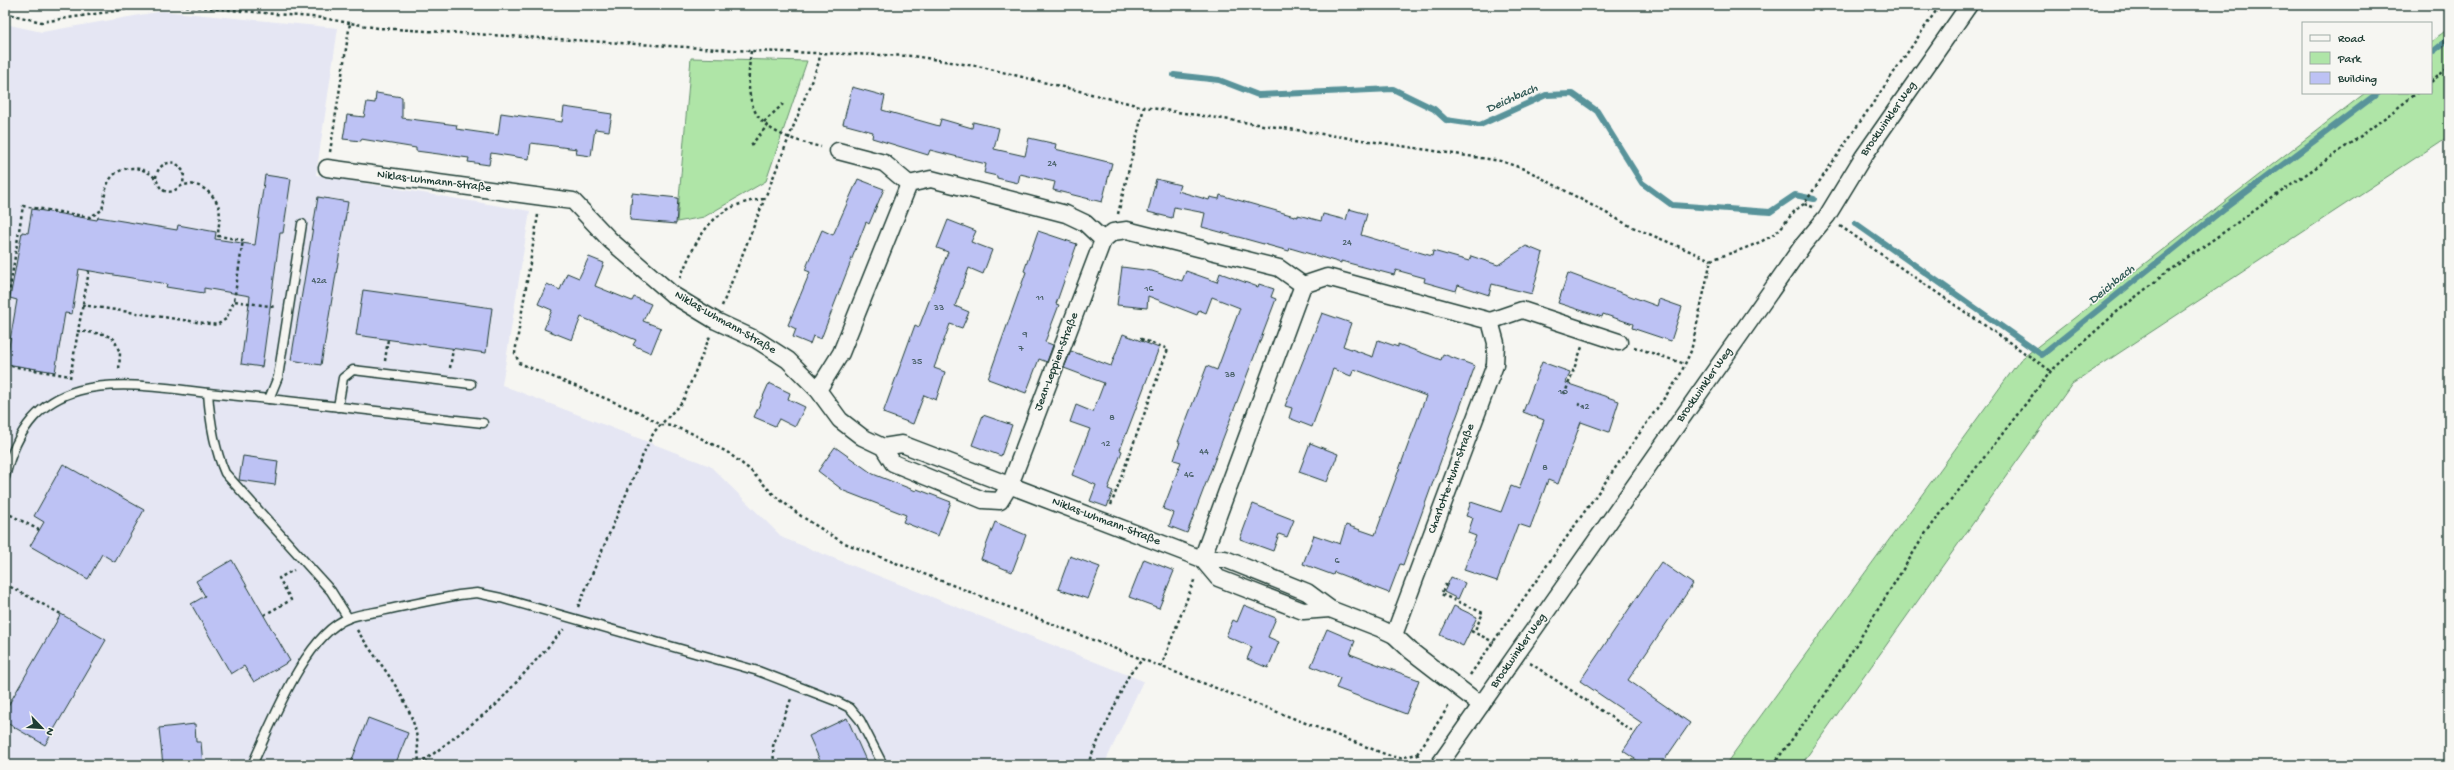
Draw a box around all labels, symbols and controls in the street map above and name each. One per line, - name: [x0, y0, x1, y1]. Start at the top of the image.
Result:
- legend: [2302, 22, 2432, 94]
- text: Road: [2338, 33, 2365, 47]
- text: Park: [2337, 53, 2363, 67]
- text: Building: [2337, 73, 2377, 87]
- street label: Brockwinkler Weg: [1857, 79, 1920, 160]
- water label: Deichbach: [1484, 81, 1541, 117]
- house number: 24: [1047, 158, 1057, 170]
- street label: Niklas-Luhmann-Straße: [376, 168, 493, 196]
- house number: 24: [1342, 237, 1352, 249]
- water label: Deichbach: [2086, 261, 2139, 308]
- house number: 42a: [311, 275, 327, 287]
- house number: 16: [1143, 283, 1154, 295]
- street label: Niklas-Luhmann-Straße: [672, 288, 779, 358]
- house number: 11: [1035, 292, 1044, 304]
- house number: 33: [933, 302, 944, 314]
- street label: Jean-Leppien-Straße: [1032, 310, 1082, 413]
- house number: 9: [1021, 329, 1028, 341]
- house number: 7: [1017, 343, 1024, 355]
- street label: Brockwinkler Weg: [1673, 345, 1736, 426]
- house number: 35: [911, 356, 922, 368]
- house number: 38: [1224, 369, 1236, 381]
- house number: 10: [1557, 386, 1568, 398]
- house number: 12: [1580, 401, 1590, 413]
- house number: 8: [1109, 412, 1115, 424]
- street label: Charlotte-Huhn-Straße: [1426, 421, 1479, 536]
- house number: 12: [1101, 438, 1111, 450]
- house number: 44: [1199, 446, 1209, 458]
- house number: 8: [1542, 462, 1548, 474]
- house number: 46: [1184, 469, 1195, 481]
- street label: Niklas-Luhmann-Straße: [1050, 495, 1163, 549]
- house number: 6: [1334, 555, 1340, 567]
- street label: Brockwinkler Weg: [1487, 611, 1550, 692]
- north arrow: [22, 708, 62, 748]
- text: N: [42, 726, 56, 737]

